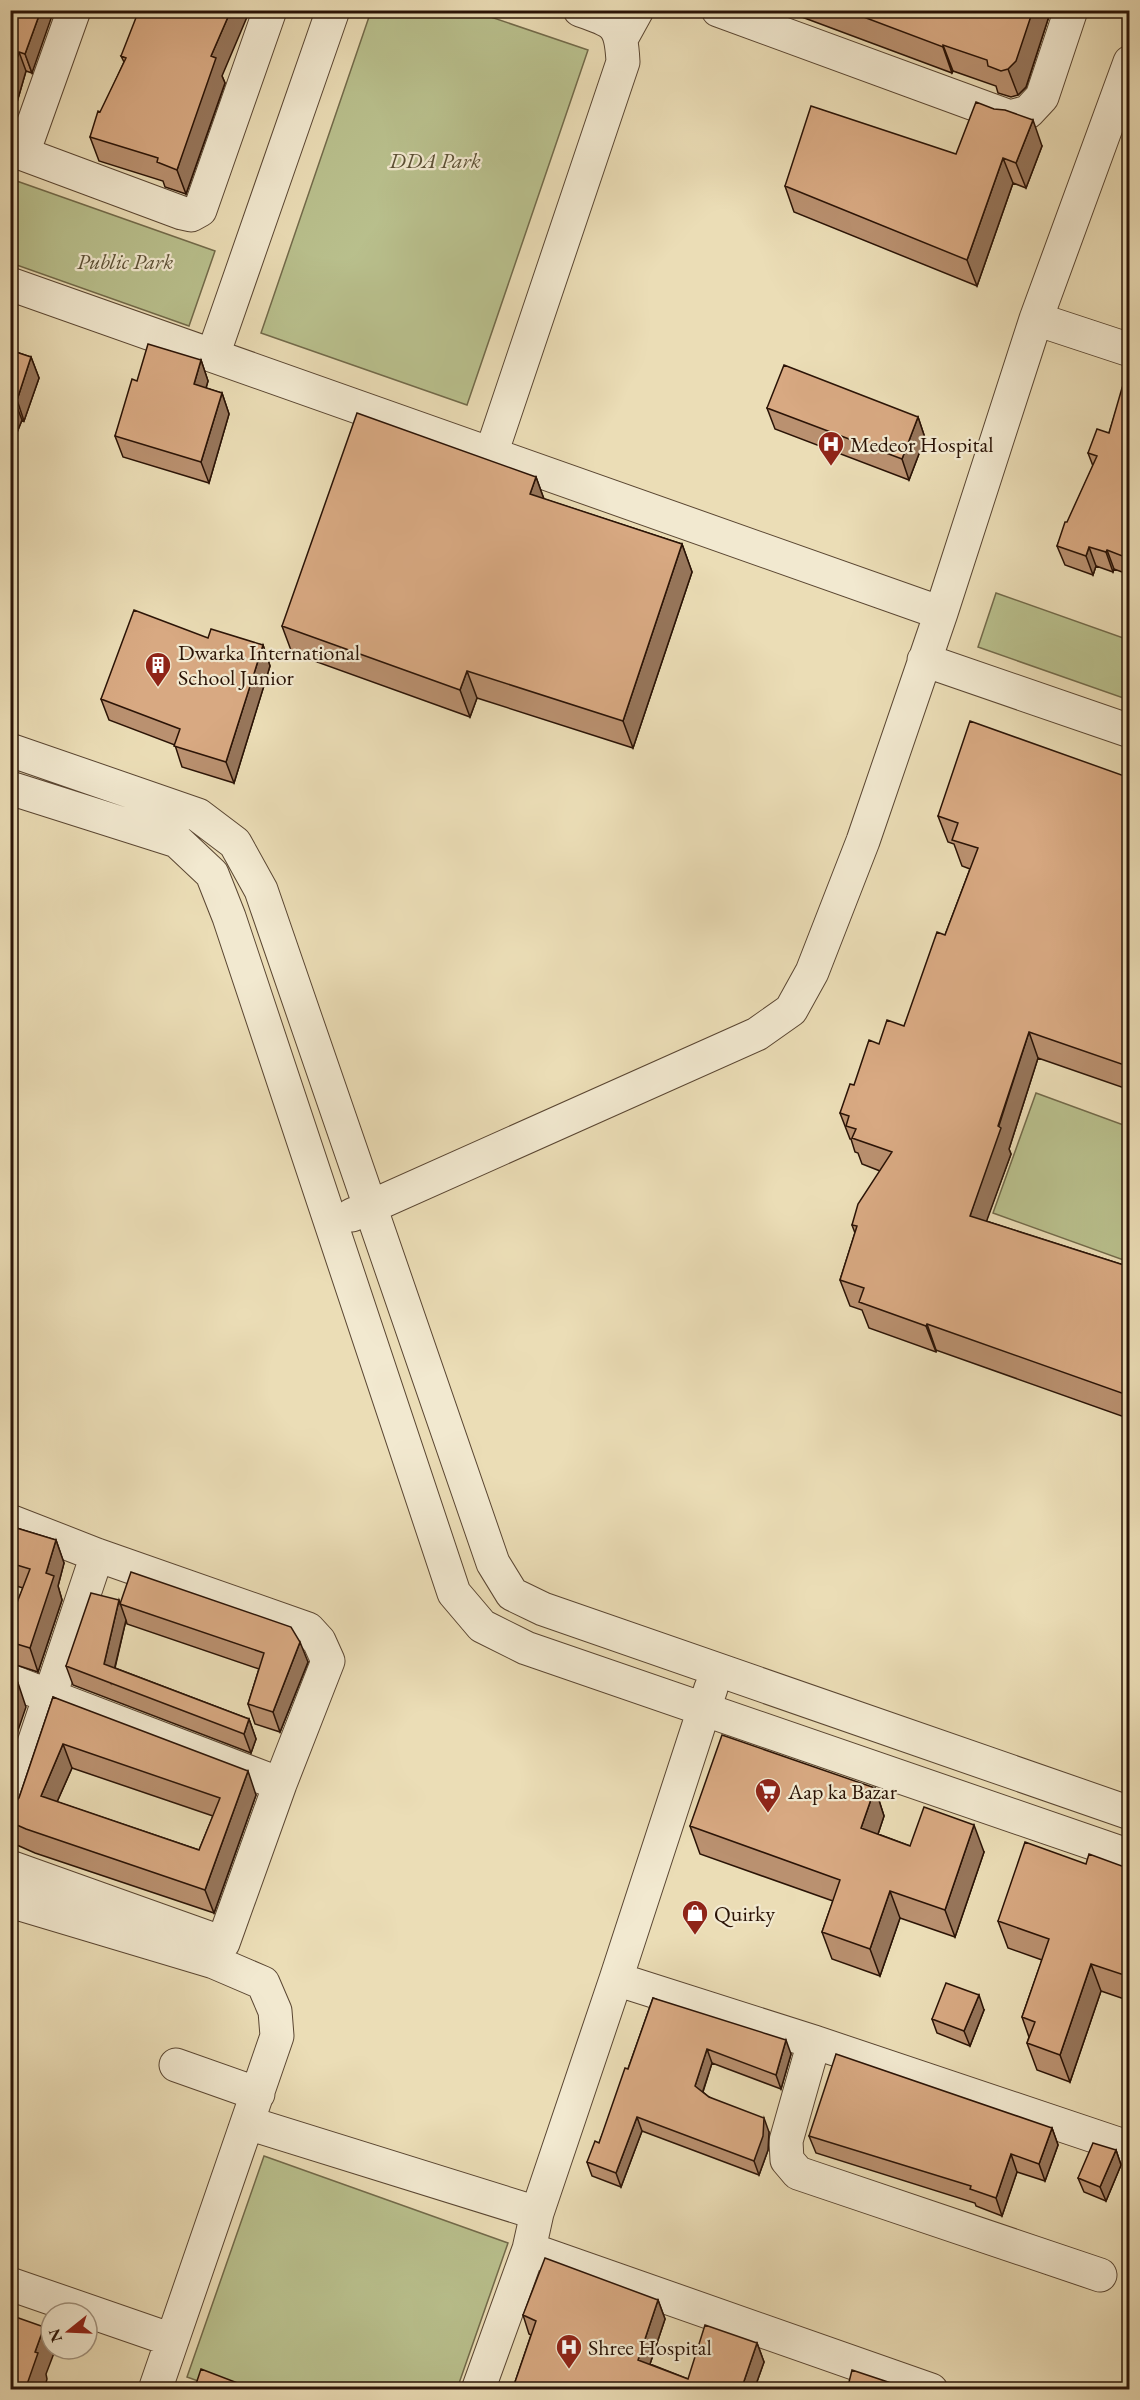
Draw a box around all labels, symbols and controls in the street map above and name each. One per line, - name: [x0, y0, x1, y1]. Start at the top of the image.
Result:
- park label: DDA Park: [388, 146, 481, 175]
- park label: Public Park: [77, 247, 173, 276]
- hospital icon: Medeor Hospital: [816, 429, 846, 467]
- place label: Medeor Hospital: [850, 430, 993, 459]
- place label: Dwarka International School Junior: [178, 638, 360, 692]
- building icon: Dwarka International School Junior: [143, 650, 173, 688]
- supermarket icon: Aap ka Bazar: [753, 1776, 783, 1814]
- place label: Aap ka Bazar: [787, 1777, 898, 1806]
- shop icon: Quirky: [680, 1898, 710, 1936]
- place label: Quirky: [714, 1899, 775, 1928]
- north arrow: [39, 2301, 99, 2361]
- text: N: [43, 2326, 67, 2345]
- hospital icon: Shree Hospital: [554, 2332, 584, 2370]
- place label: Shree Hospital: [588, 2333, 712, 2362]

